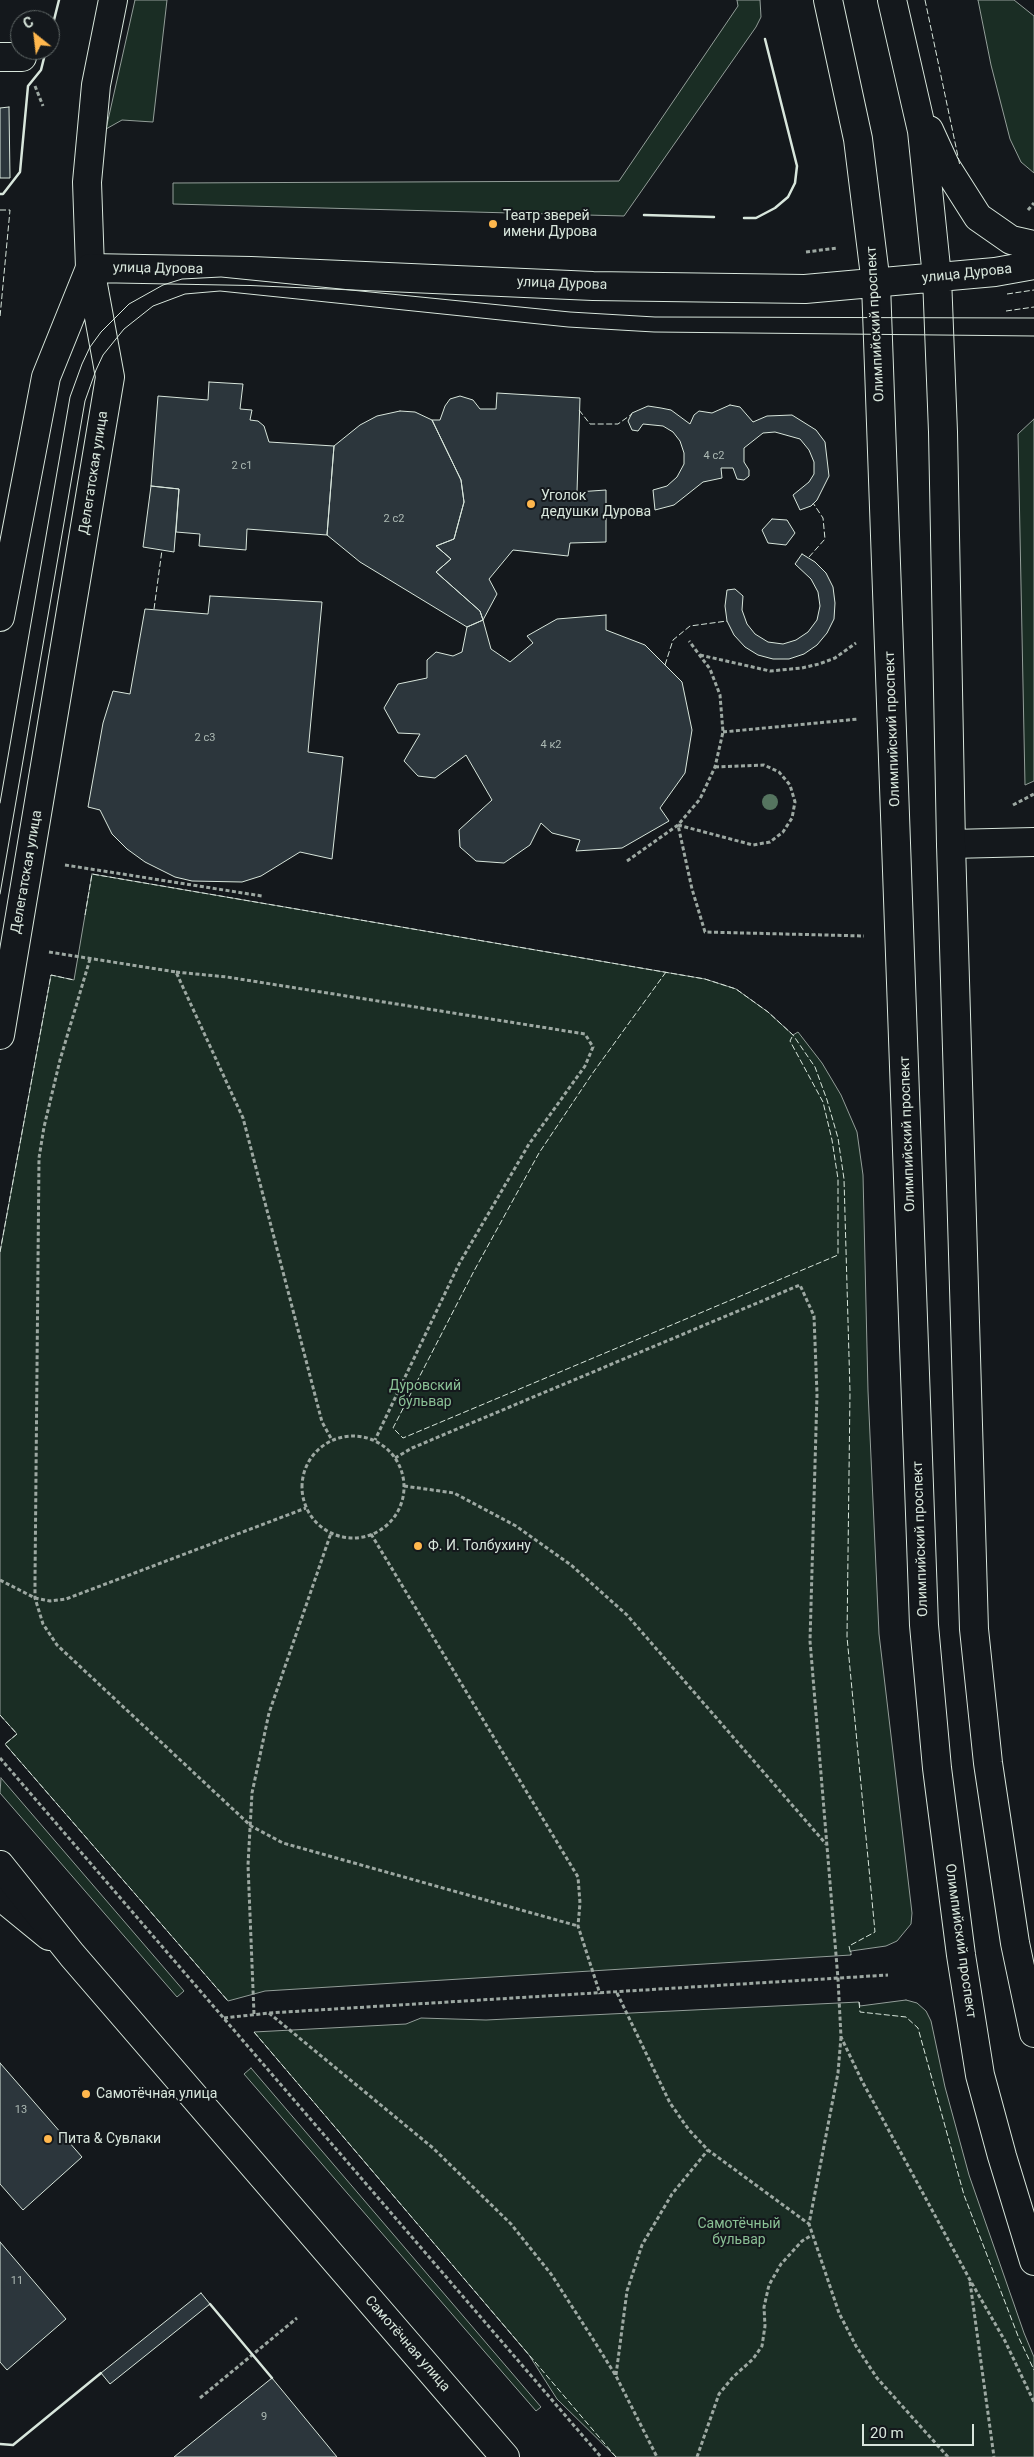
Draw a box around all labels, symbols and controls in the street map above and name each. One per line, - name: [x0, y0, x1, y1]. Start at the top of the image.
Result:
- north arrow: [10, 10, 60, 60]
- text: С: [20, 14, 36, 32]
- place label: Театр зверей имени Дурова: [503, 208, 597, 240]
- marker: Театр зверей имени Дурова: [487, 218, 499, 230]
- street label: Олимпийский проспект: [864, 246, 888, 402]
- street label: улица Дурова: [113, 260, 203, 278]
- street label: улица Дурова: [921, 261, 1013, 287]
- street label: улица Дурова: [516, 274, 608, 294]
- street label: Делегатская улица: [76, 410, 112, 536]
- house number: 4 с2: [704, 449, 724, 463]
- house number: 2 с1: [232, 459, 252, 473]
- place label: Уголок дедушки Дурова: [541, 488, 651, 520]
- marker: Уголок дедушки Дурова: [525, 498, 537, 510]
- house number: 2 с2: [384, 512, 404, 526]
- street label: Олимпийский проспект: [882, 651, 904, 807]
- house number: 2 с3: [195, 731, 215, 745]
- house number: 4 к2: [540, 738, 562, 752]
- street label: Делегатская улица: [8, 809, 46, 935]
- street label: Олимпийский проспект: [897, 1056, 919, 1212]
- park label: Дуровский бульвар: [389, 1378, 461, 1410]
- street label: Олимпийский проспект: [910, 1461, 932, 1617]
- place label: Ф. И. Толбухину: [428, 1538, 531, 1554]
- marker: Ф. И. Толбухину: [412, 1540, 424, 1552]
- street label: Олимпийский проспект: [941, 1863, 979, 2019]
- place label: Самотёчная улица: [96, 2086, 217, 2102]
- marker: Самотёчная улица: [80, 2088, 92, 2100]
- house number: 13: [15, 2103, 27, 2117]
- place label: Пита & Сувлаки: [58, 2131, 161, 2147]
- marker: Пита & Сувлаки: [42, 2133, 54, 2145]
- park label: Самотёчный бульвар: [697, 2216, 781, 2248]
- house number: 11: [11, 2274, 23, 2288]
- street label: Самотёчная улица: [361, 2293, 453, 2395]
- house number: 9: [261, 2410, 267, 2424]
- scale bar: [864, 2414, 976, 2446]
- text: 20 m: [870, 2424, 904, 2442]

